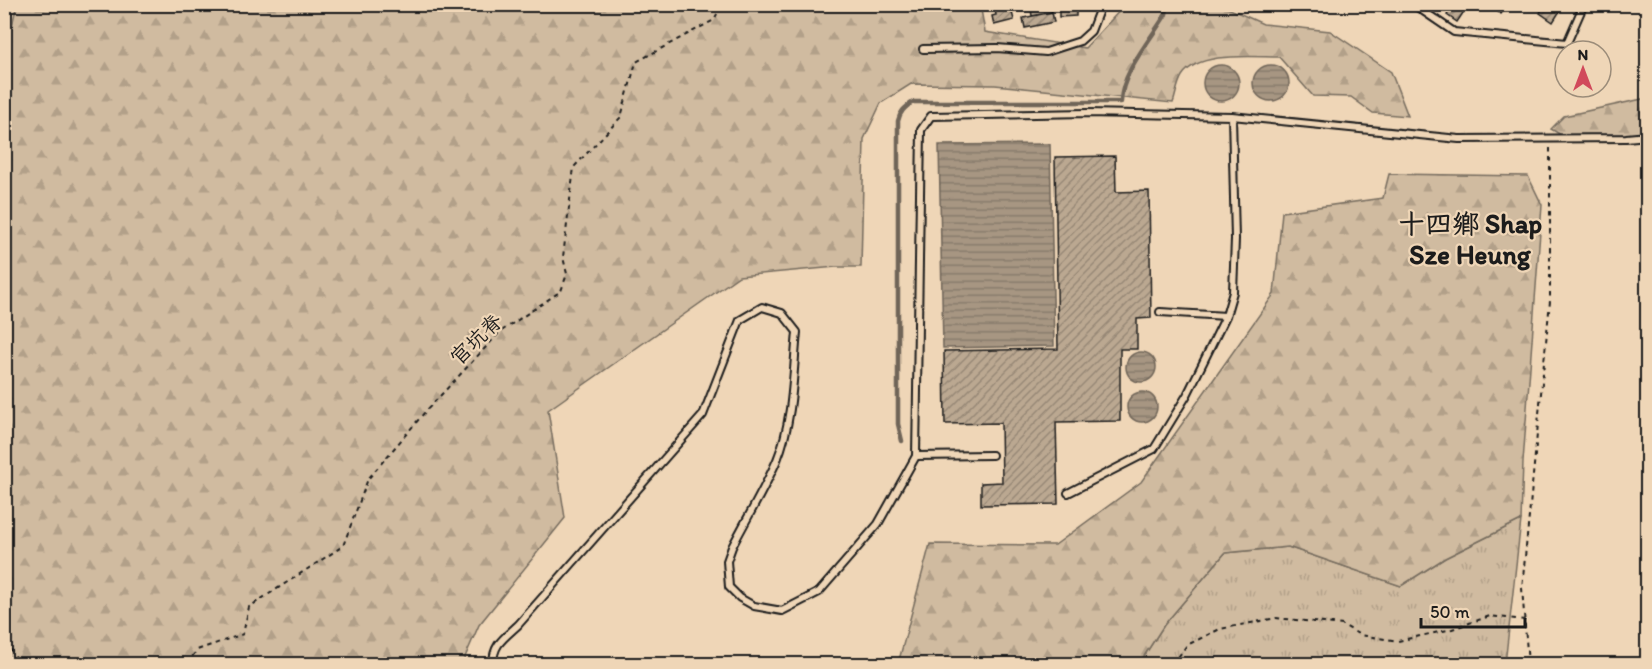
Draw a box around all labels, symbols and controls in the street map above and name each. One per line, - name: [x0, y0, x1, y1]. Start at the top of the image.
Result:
- north arrow: [1553, 39, 1613, 99]
- text: N: [1578, 45, 1588, 64]
- district label: 十四鄉 Shap Sze Heung: [1398, 207, 1542, 271]
- street label: 官坑脊: [445, 308, 507, 370]
- scale bar: [1421, 591, 1524, 629]
- text: 50 m: [1430, 601, 1470, 623]

